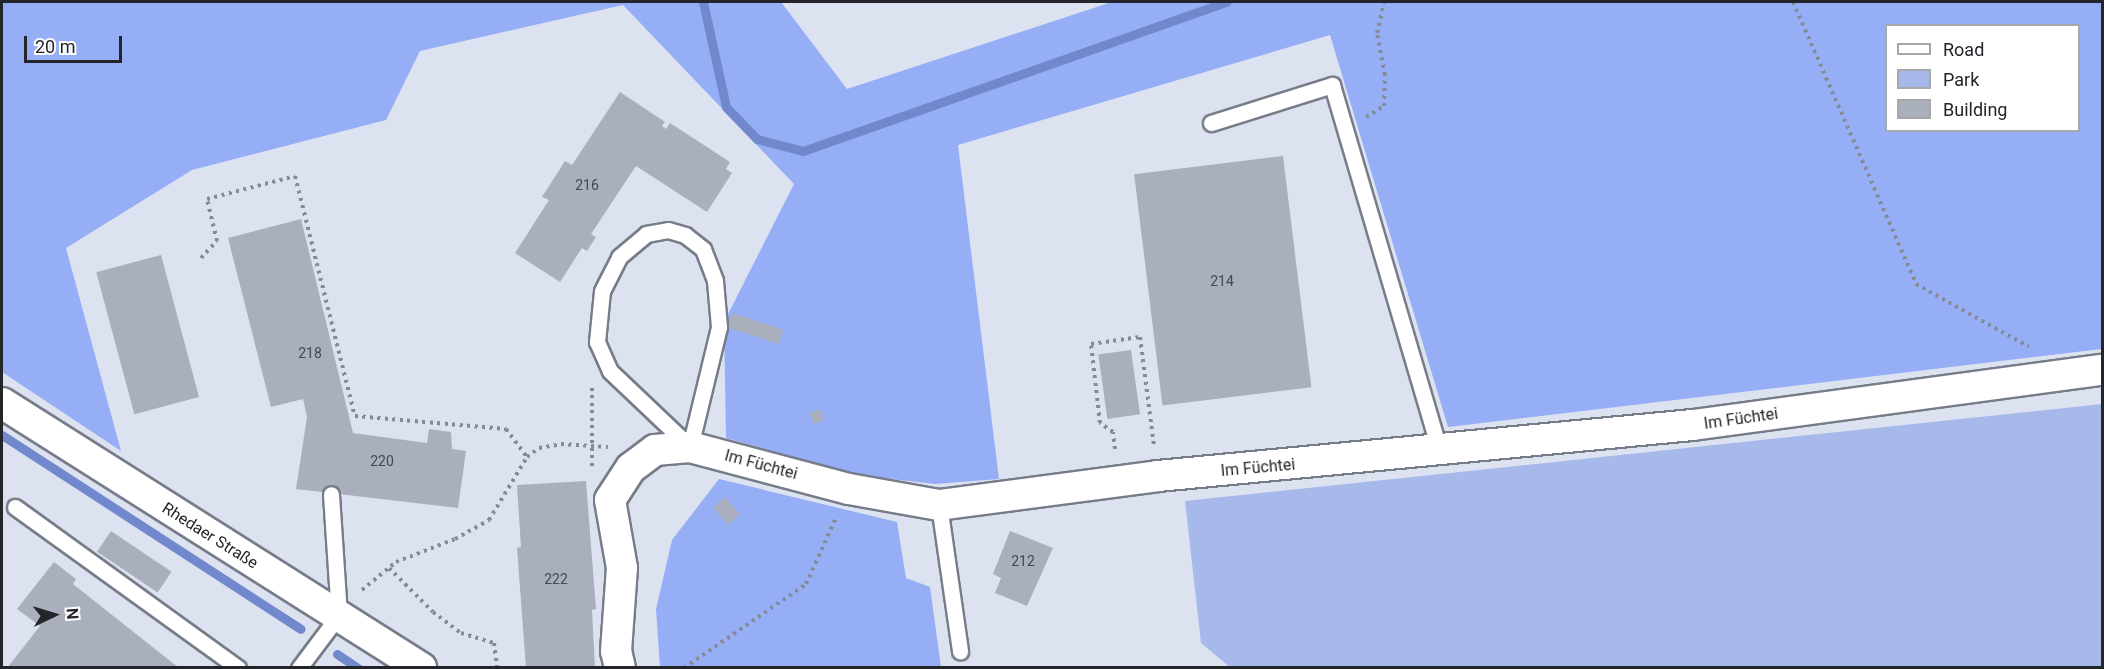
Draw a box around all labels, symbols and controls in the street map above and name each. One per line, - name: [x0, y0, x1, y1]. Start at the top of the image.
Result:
- scale bar: [27, 24, 124, 62]
- legend: [1885, 24, 2080, 132]
- text: 20 m: [35, 36, 75, 57]
- text: Road: [1943, 39, 1984, 60]
- text: Park: [1943, 69, 1979, 90]
- text: Building: [1943, 99, 2007, 120]
- house number: 216: [575, 177, 599, 193]
- house number: 214: [1210, 273, 1234, 289]
- house number: 218: [298, 345, 322, 361]
- street label: Im Füchtei: [1703, 404, 1779, 434]
- street label: Im Füchtei: [722, 446, 800, 484]
- house number: 220: [370, 453, 394, 469]
- street label: Im Füchtei: [1220, 455, 1296, 481]
- street label: Rhedaer Straße: [159, 499, 261, 573]
- house number: 212: [1011, 553, 1035, 569]
- house number: 222: [544, 571, 568, 587]
- north arrow: [24, 585, 84, 645]
- text: N: [63, 607, 82, 620]

